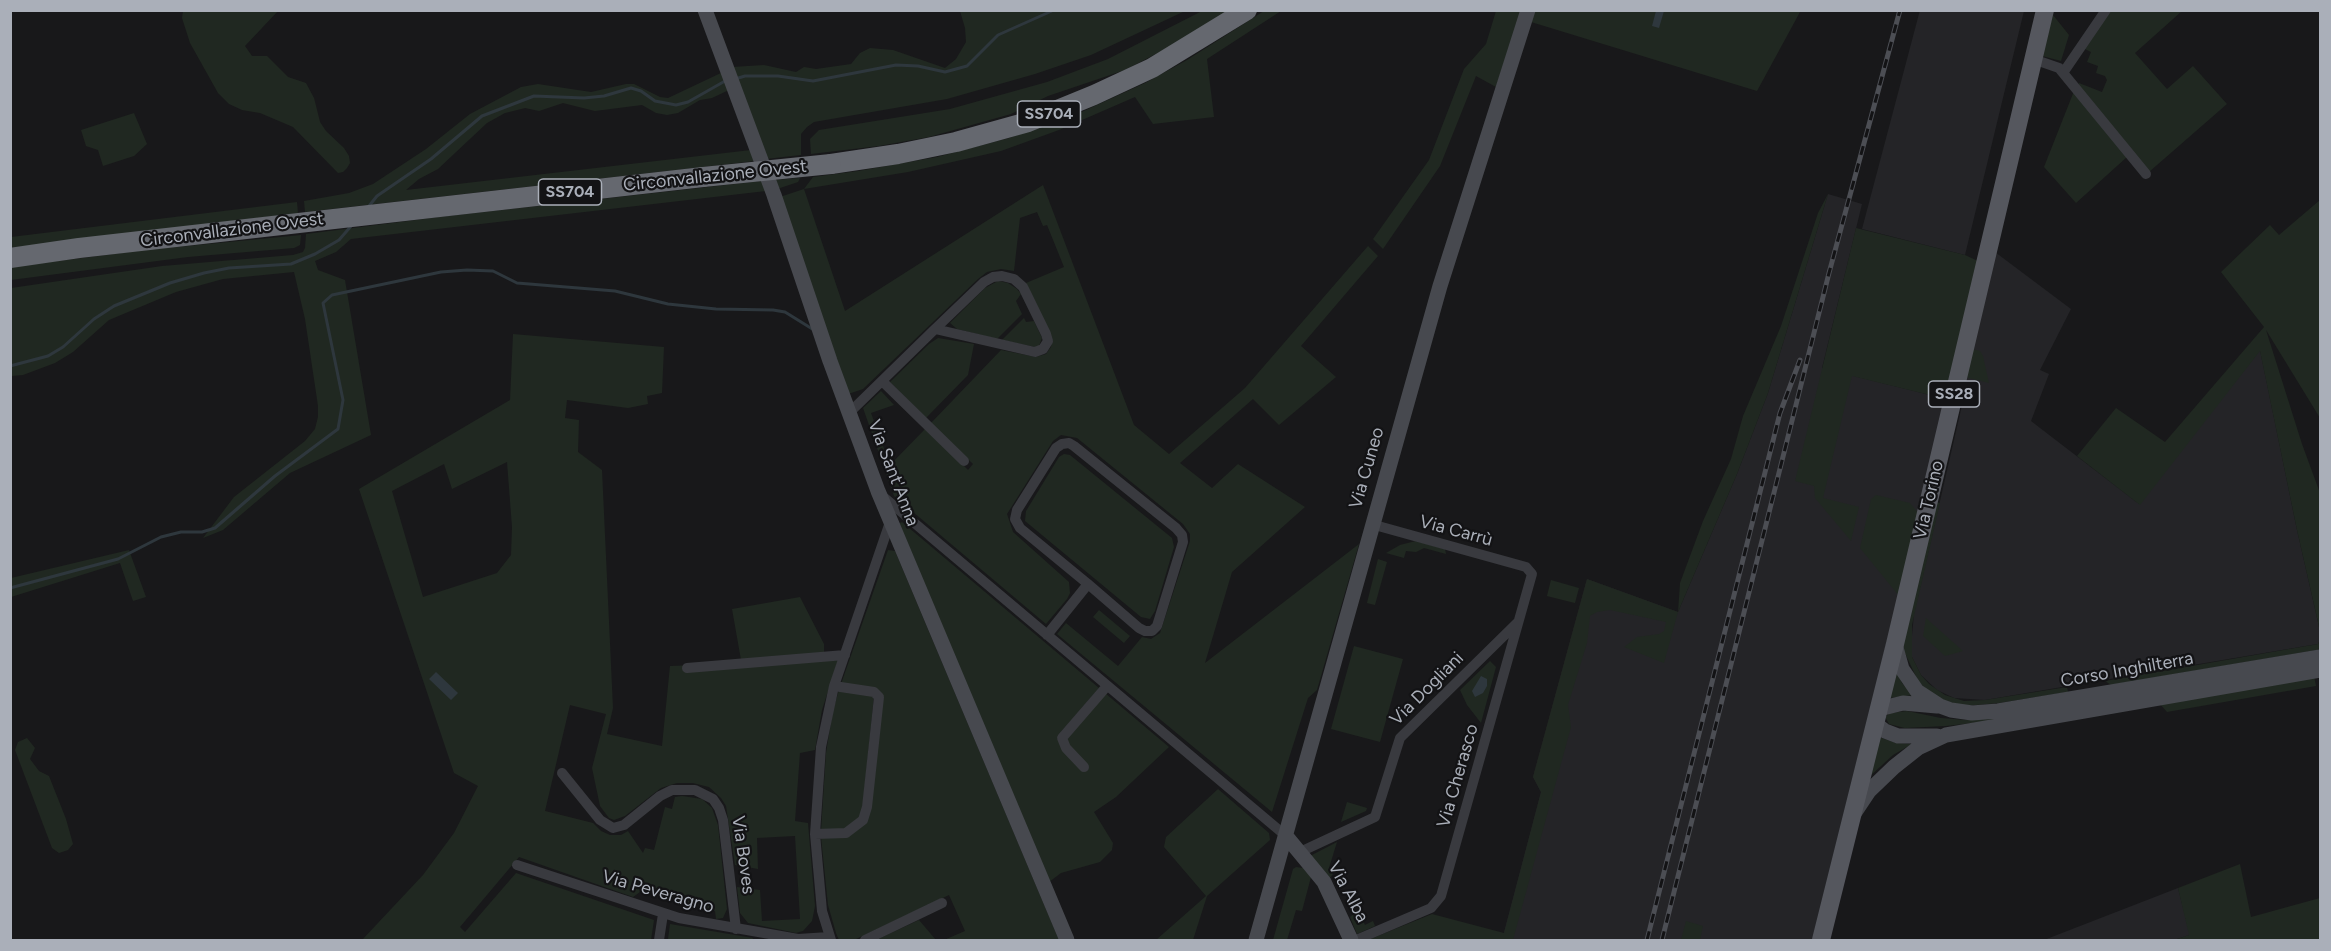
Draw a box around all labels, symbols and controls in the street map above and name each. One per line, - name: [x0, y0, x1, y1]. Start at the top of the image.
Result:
- road number: SS704: [1018, 101, 1080, 127]
- street label: Circonvallazione Ovest: [622, 156, 808, 196]
- road number: SS704: [538, 179, 602, 205]
- street label: Circonvallazione Ovest: [139, 208, 325, 252]
- road number: SS28: [1928, 381, 1980, 407]
- street label: Via Sant'Anna: [863, 417, 923, 529]
- street label: Via Cuneo: [1345, 425, 1389, 511]
- street label: Via Torino: [1909, 458, 1949, 542]
- street label: Via Carrù: [1417, 511, 1495, 551]
- street label: Via Dogliani: [1386, 648, 1468, 730]
- street label: Corso Inghilterra: [2059, 648, 2195, 692]
- street label: Via Cherasco: [1433, 722, 1483, 830]
- street label: Via Boves: [727, 814, 759, 896]
- street label: Via Alba: [1323, 858, 1373, 926]
- street label: Via Peveragno: [600, 866, 716, 918]

